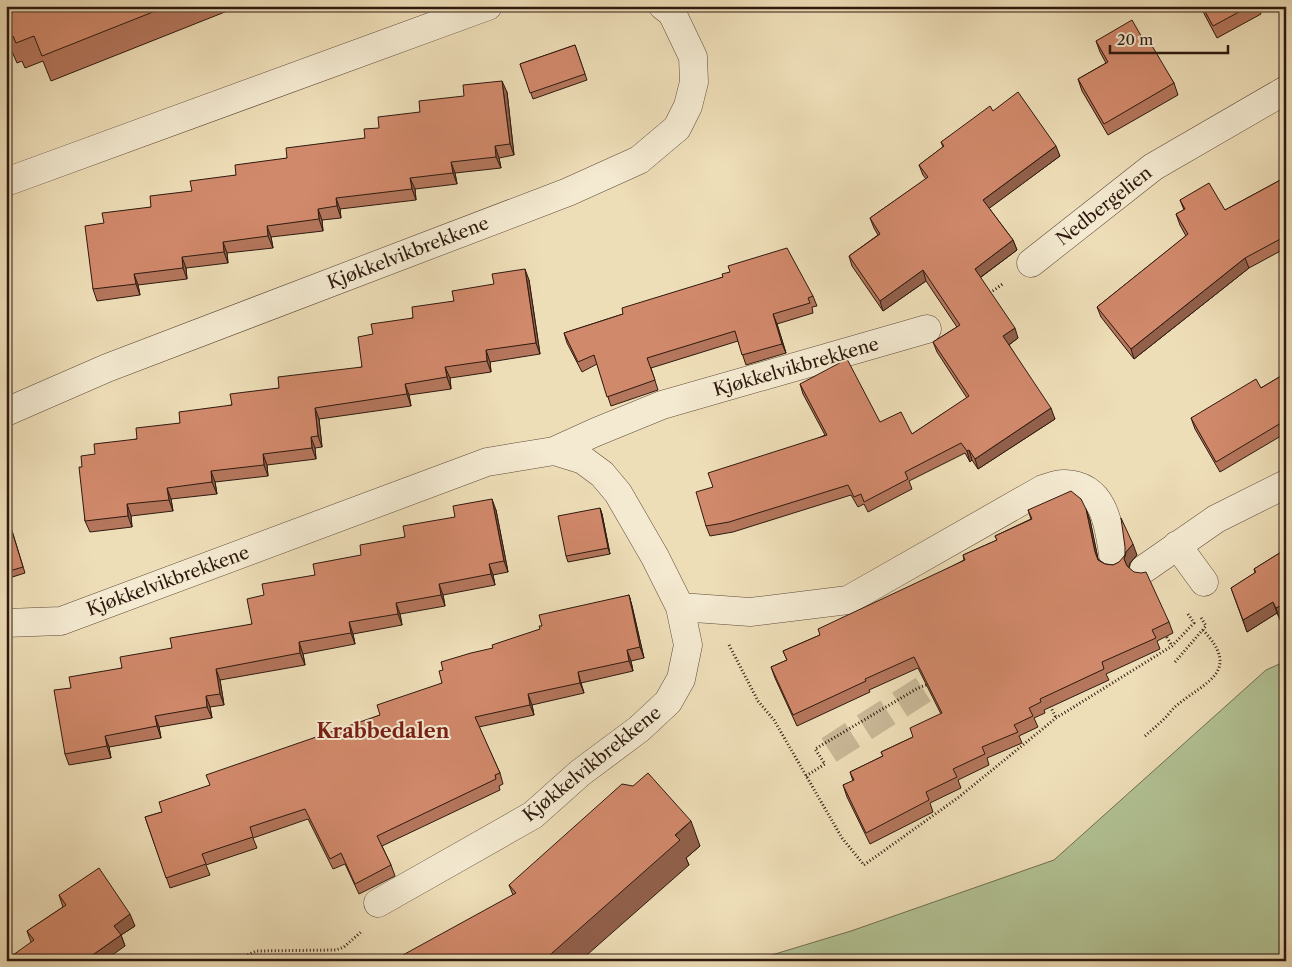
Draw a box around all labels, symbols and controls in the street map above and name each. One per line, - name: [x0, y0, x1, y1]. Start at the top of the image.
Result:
- scale bar: [1110, 22, 1227, 54]
- text: 20 m: [1117, 30, 1153, 49]
- street label: Nedbergelien: [1052, 162, 1156, 250]
- street label: Kjøkkelvikbrekkene: [324, 212, 492, 294]
- street label: Kjøkkelvikbrekkene: [711, 333, 881, 401]
- street label: Kjøkkelvikbrekkene: [84, 541, 252, 621]
- street label: Kjøkkelvikbrekkene: [519, 702, 665, 826]
- district label: Krabbedalen: [317, 719, 450, 743]

